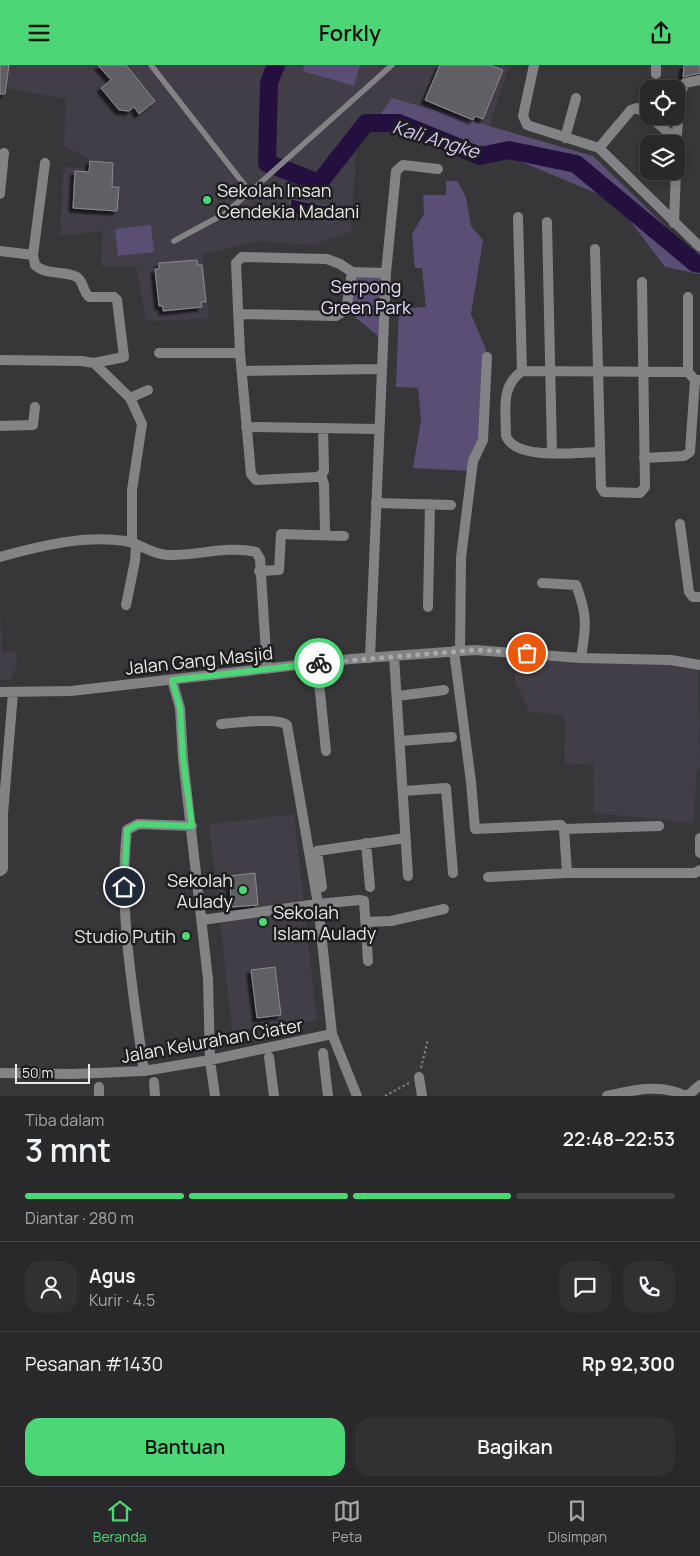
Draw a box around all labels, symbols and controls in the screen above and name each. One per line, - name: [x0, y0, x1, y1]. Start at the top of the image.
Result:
- text: Forkly: [319, 18, 381, 48]
- icon: menu: [25, 19, 53, 47]
- icon: share: [647, 19, 675, 47]
- map controls: [640, 80, 685, 180]
- button: locate: [640, 80, 685, 125]
- water label: Kali Angke: [389, 113, 484, 165]
- button: layers: [640, 135, 685, 180]
- place label: Sekolah Insan Cendekia Madani: [217, 178, 359, 223]
- marker: Sekolah Insan Cendekia Madani: [201, 194, 213, 206]
- park label: Serpong Green Park: [321, 274, 412, 319]
- pin: [506, 632, 548, 674]
- courier: [294, 638, 344, 688]
- icon: bag: [513, 639, 541, 667]
- street label: Jalan Gang Masjid: [124, 640, 274, 680]
- icon: bike: [305, 649, 333, 677]
- pin: [103, 866, 145, 908]
- place label: Sekolah Aulady: [167, 868, 233, 913]
- icon: home: [110, 873, 138, 901]
- marker: Sekolah Aulady: [237, 884, 249, 896]
- place label: Sekolah Islam Aulady: [273, 900, 377, 945]
- marker: Sekolah Islam Aulady: [257, 916, 269, 928]
- place label: Studio Putih: [74, 924, 176, 948]
- marker: Studio Putih: [180, 930, 192, 942]
- street label: Jalan Kelurahan Ciater: [119, 1012, 305, 1068]
- scale bar: [15, 1061, 90, 1084]
- text: 50 m: [22, 1063, 53, 1082]
- text: Tiba dalam: [25, 1109, 104, 1131]
- text: 22:48–22:53: [563, 1126, 675, 1152]
- text: 3 mnt: [25, 1128, 111, 1172]
- text: Diantar · 280 m: [25, 1207, 134, 1229]
- button: person: [25, 1261, 77, 1313]
- button: chat: [559, 1261, 611, 1313]
- button: phone: [623, 1261, 675, 1313]
- text: Agus: [89, 1263, 136, 1289]
- text: Kurir · 4.5: [89, 1289, 155, 1311]
- text: Pesanan #1430: [25, 1351, 163, 1377]
- text: Rp 92,300: [582, 1351, 675, 1377]
- button: Bantuan: [25, 1418, 345, 1476]
- button: Bagikan: [355, 1418, 675, 1476]
- tab: Beranda: [93, 1497, 146, 1546]
- tab: Peta: [332, 1497, 362, 1546]
- tab: Disimpan: [548, 1497, 607, 1546]

